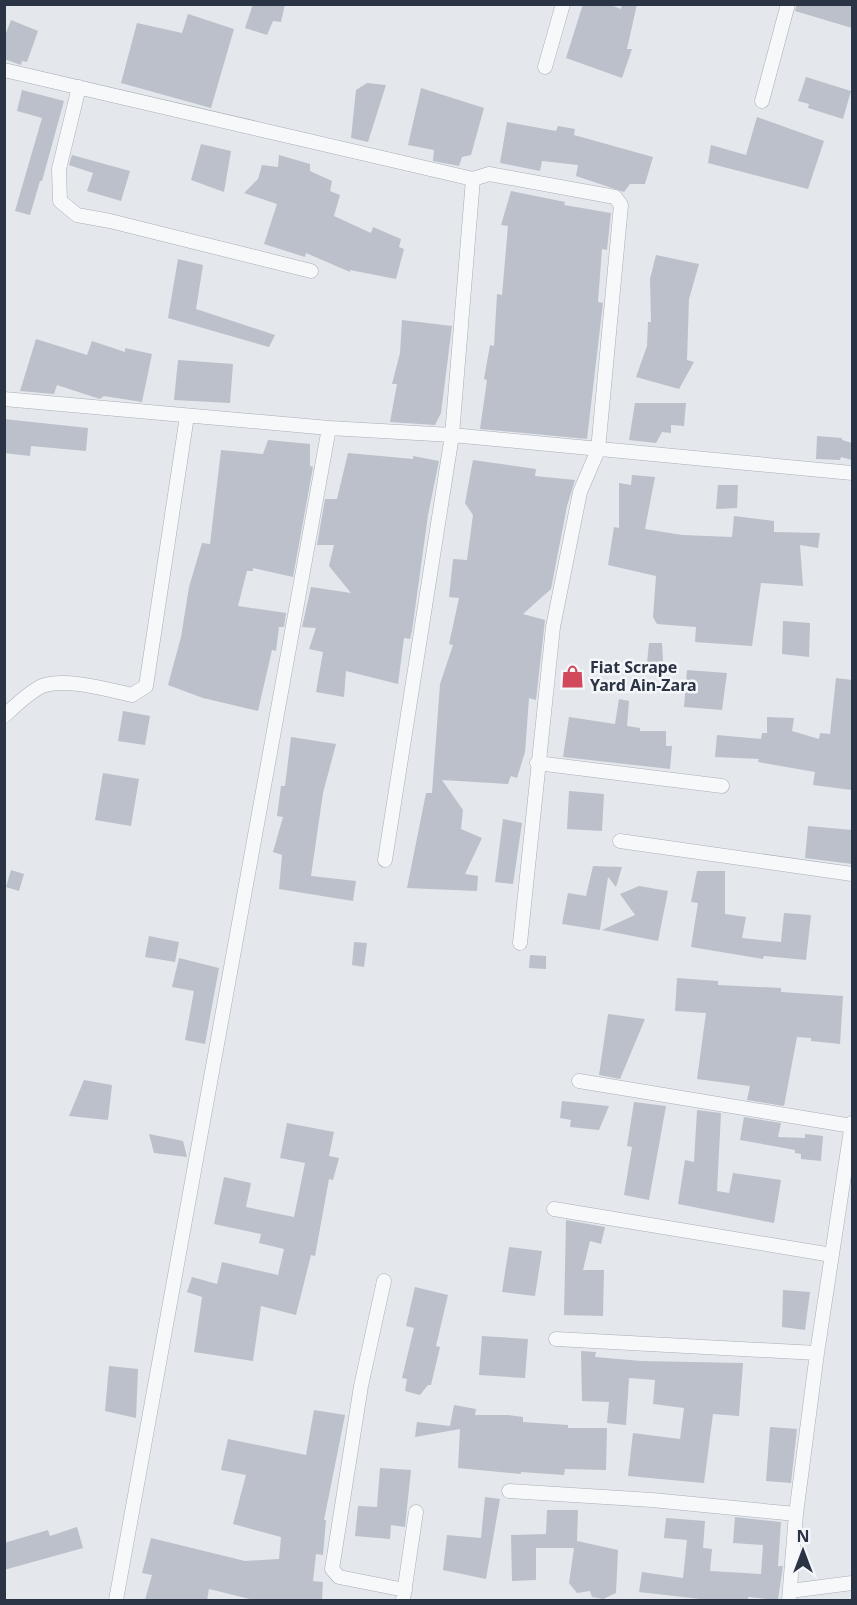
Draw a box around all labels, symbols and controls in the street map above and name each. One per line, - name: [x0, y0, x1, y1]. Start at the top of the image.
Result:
- place label: Fiat Scrape Yard Ain-Zara: [590, 656, 697, 696]
- shop icon: Fiat Scrape Yard Ain-Zara: [559, 663, 585, 689]
- north arrow: [773, 1521, 833, 1581]
- text: N: [796, 1525, 810, 1547]

